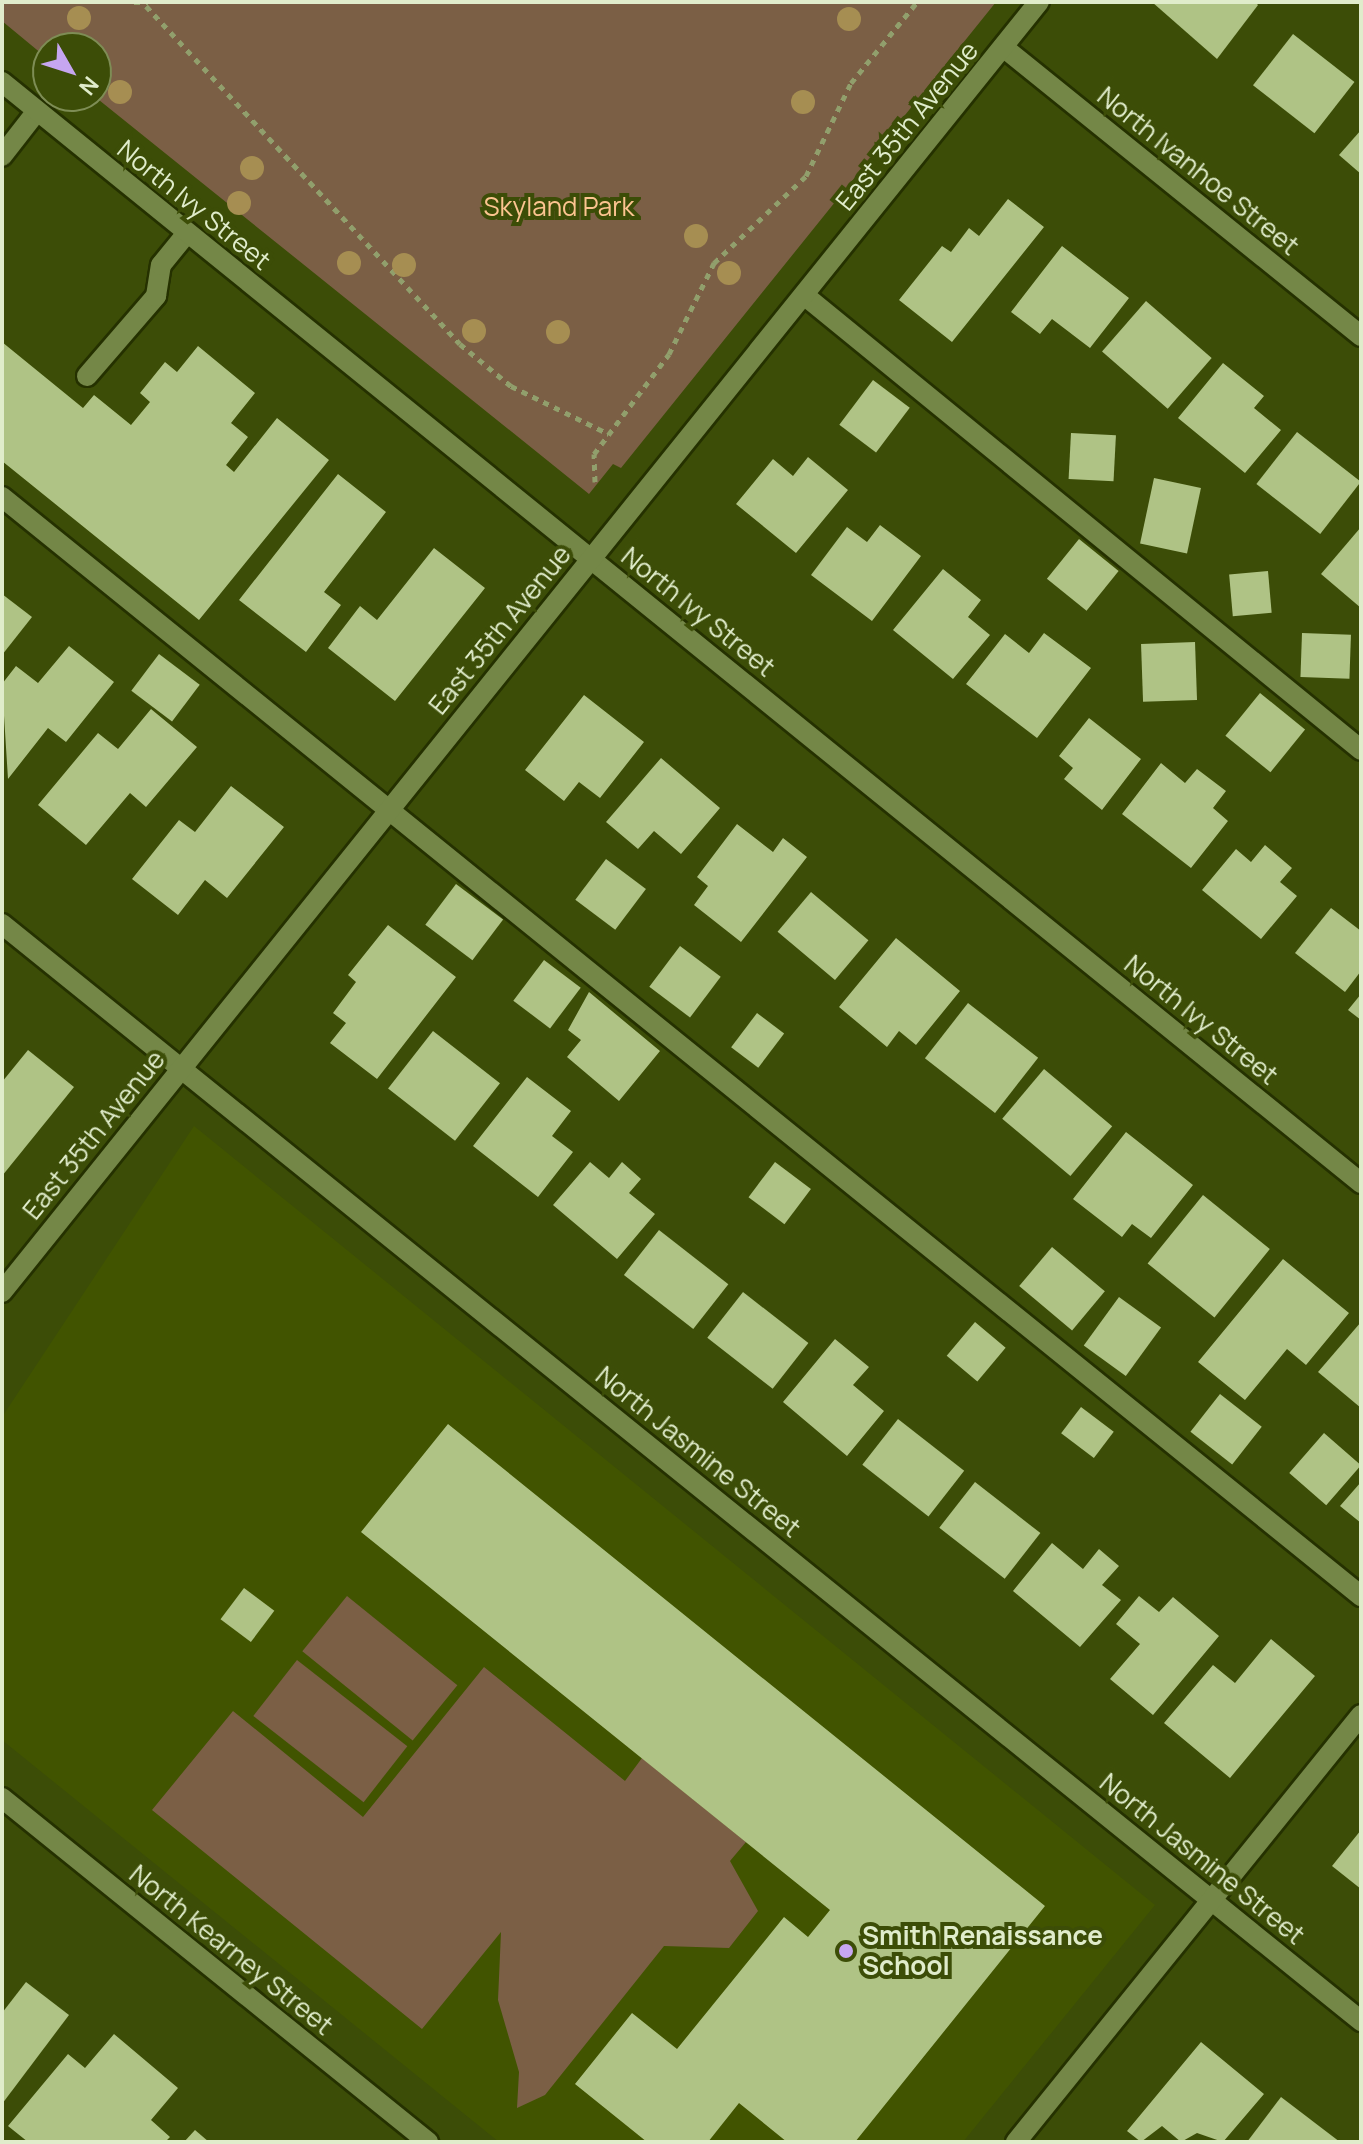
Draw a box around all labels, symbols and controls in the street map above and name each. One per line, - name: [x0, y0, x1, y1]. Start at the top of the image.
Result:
- north arrow: [32, 32, 112, 112]
- street label: East 35th Avenue: [829, 35, 985, 217]
- text: N: [72, 70, 106, 101]
- street label: North Ivanhoe Street: [1091, 80, 1305, 262]
- street label: North Ivy Street: [111, 134, 277, 276]
- park label: Skyland Park: [484, 191, 634, 223]
- street label: East 35th Avenue: [422, 539, 578, 721]
- street label: North Ivy Street: [615, 541, 781, 683]
- street label: North Ivy Street: [1118, 949, 1284, 1091]
- street label: East 35th Avenue: [16, 1044, 172, 1226]
- street label: North Jasmine Street: [589, 1360, 807, 1544]
- street label: North Jasmine Street: [1093, 1767, 1311, 1951]
- street label: North Kearney Street: [123, 1858, 339, 2042]
- place label: Smith Renaissance School: [862, 1920, 1103, 1982]
- marker: Smith Renaissance School: [837, 1942, 855, 1960]

